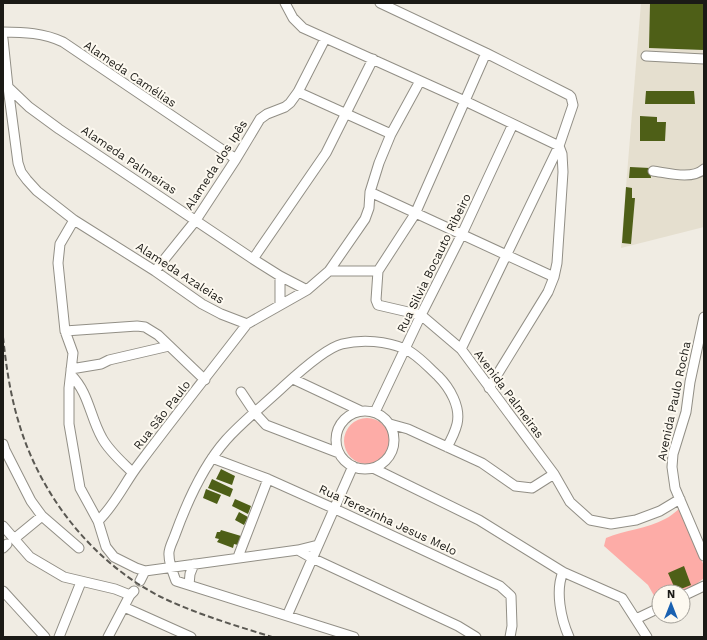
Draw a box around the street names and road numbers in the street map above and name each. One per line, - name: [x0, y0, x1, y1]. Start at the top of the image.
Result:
- street label: Alameda Camélias: [81, 38, 179, 110]
- street label: Alameda dos Ipês: [182, 117, 250, 213]
- street label: Alameda Palmeiras: [79, 123, 179, 197]
- street label: Rua Silvia Bocauto Ribeiro: [394, 191, 474, 335]
- street label: Alameda Azaleias: [133, 239, 227, 307]
- street label: Avenida Paulo Rocha: [654, 340, 694, 462]
- street label: Avenida Palmeiras: [471, 347, 547, 441]
- street label: Rua São Paulo: [131, 378, 193, 452]
- street label: Rua Terezinha Jesus Melo: [317, 482, 459, 558]

